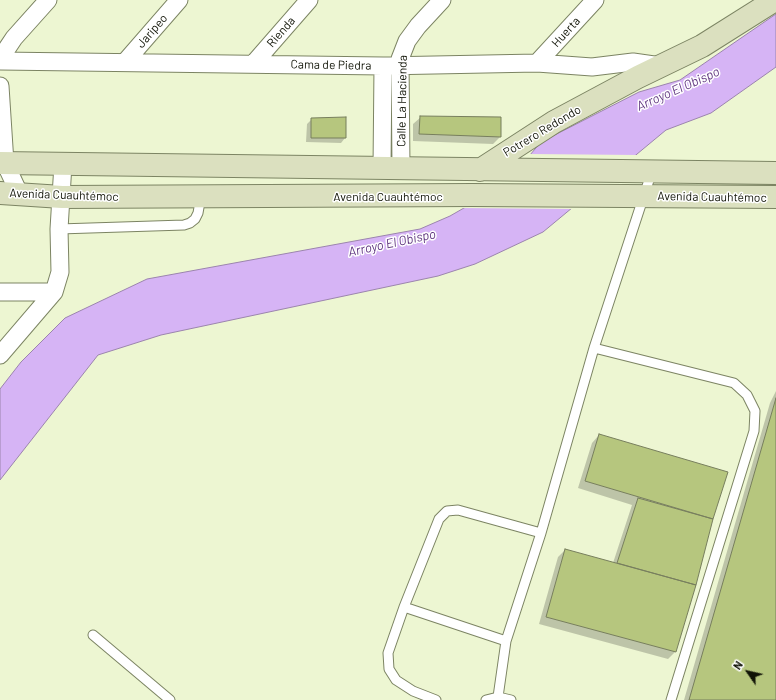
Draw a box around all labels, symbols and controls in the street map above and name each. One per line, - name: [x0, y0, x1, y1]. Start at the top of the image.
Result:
- street label: Jaripeo: [133, 11, 171, 51]
- street label: Rienda: [264, 14, 298, 50]
- street label: Huerta: [549, 14, 583, 50]
- street label: Calle La Hacienda: [394, 55, 410, 147]
- street label: Cama de Piedra: [291, 57, 371, 73]
- water label: Arroyo El Obispo: [634, 64, 722, 114]
- street label: Potrero Redondo: [501, 102, 583, 160]
- street label: Avenida Cuauhtémoc: [9, 186, 119, 204]
- street label: Avenida Cuauhtémoc: [657, 189, 767, 205]
- street label: Avenida Cuauhtémoc: [333, 190, 443, 204]
- water label: Arroyo El Obispo: [347, 226, 437, 260]
- north arrow: [728, 652, 768, 692]
- text: N: [730, 658, 745, 672]

